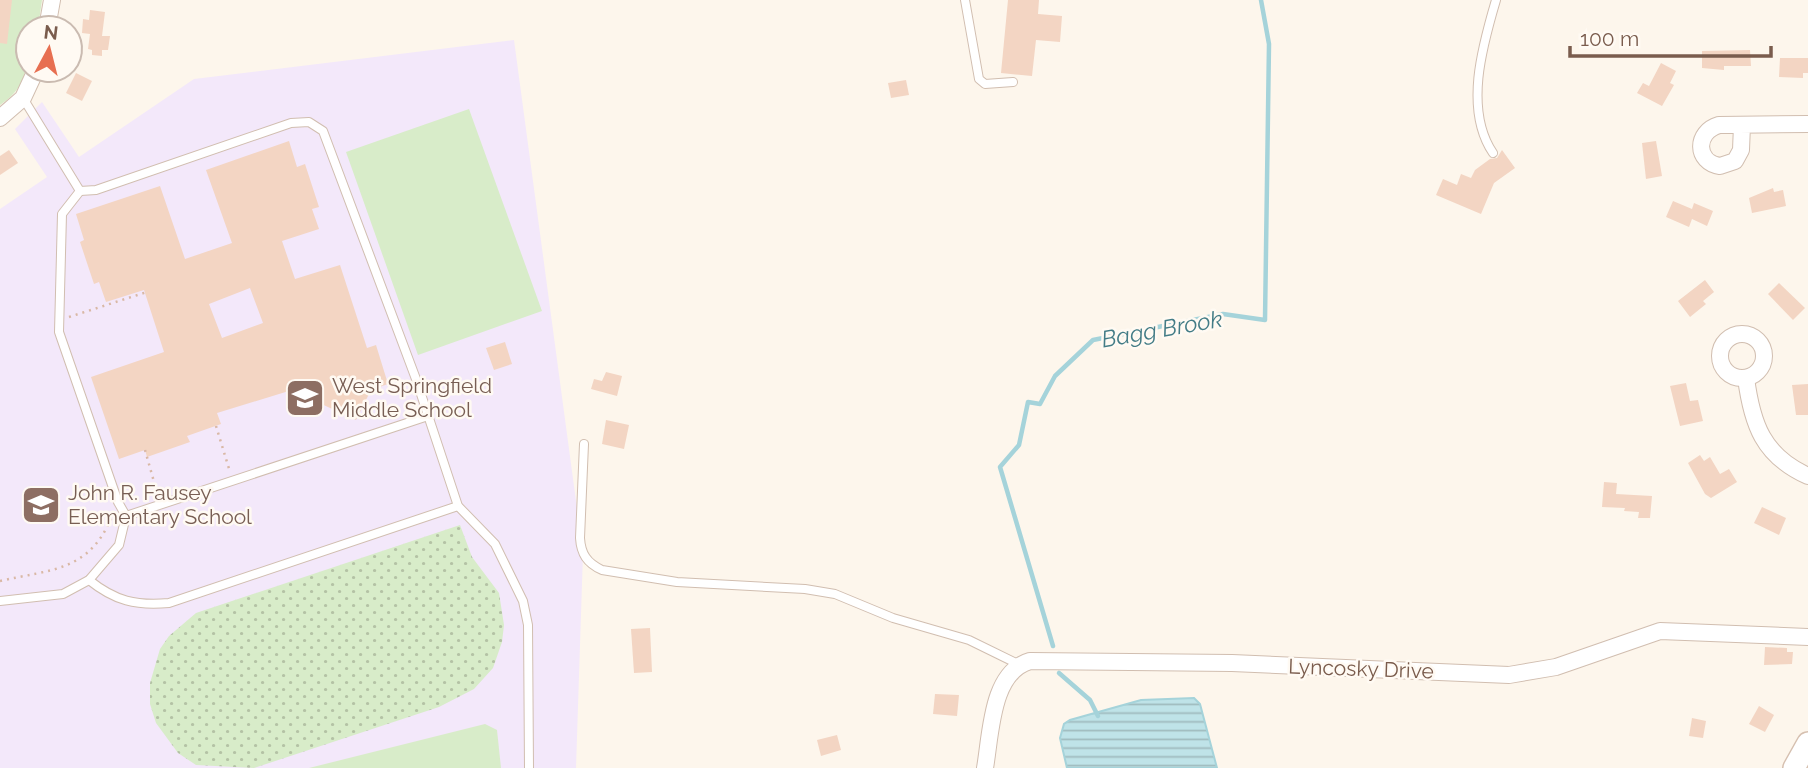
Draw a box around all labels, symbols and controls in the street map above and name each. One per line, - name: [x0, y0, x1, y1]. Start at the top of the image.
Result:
- north arrow: [14, 14, 84, 84]
- scale bar: [1570, 14, 1771, 58]
- text: N: [43, 20, 60, 44]
- text: 100 m: [1580, 26, 1639, 51]
- water label: Bagg Brook: [1099, 305, 1225, 352]
- place label: West Springfield Middle School: [332, 373, 492, 422]
- school or university icon: West Springfield Middle School: [284, 377, 326, 419]
- place label: John R. Fausey Elementary School: [68, 480, 252, 529]
- school or university icon: John R. Fausey Elementary School: [20, 484, 62, 526]
- street label: Lyncosky Drive: [1288, 653, 1434, 684]

